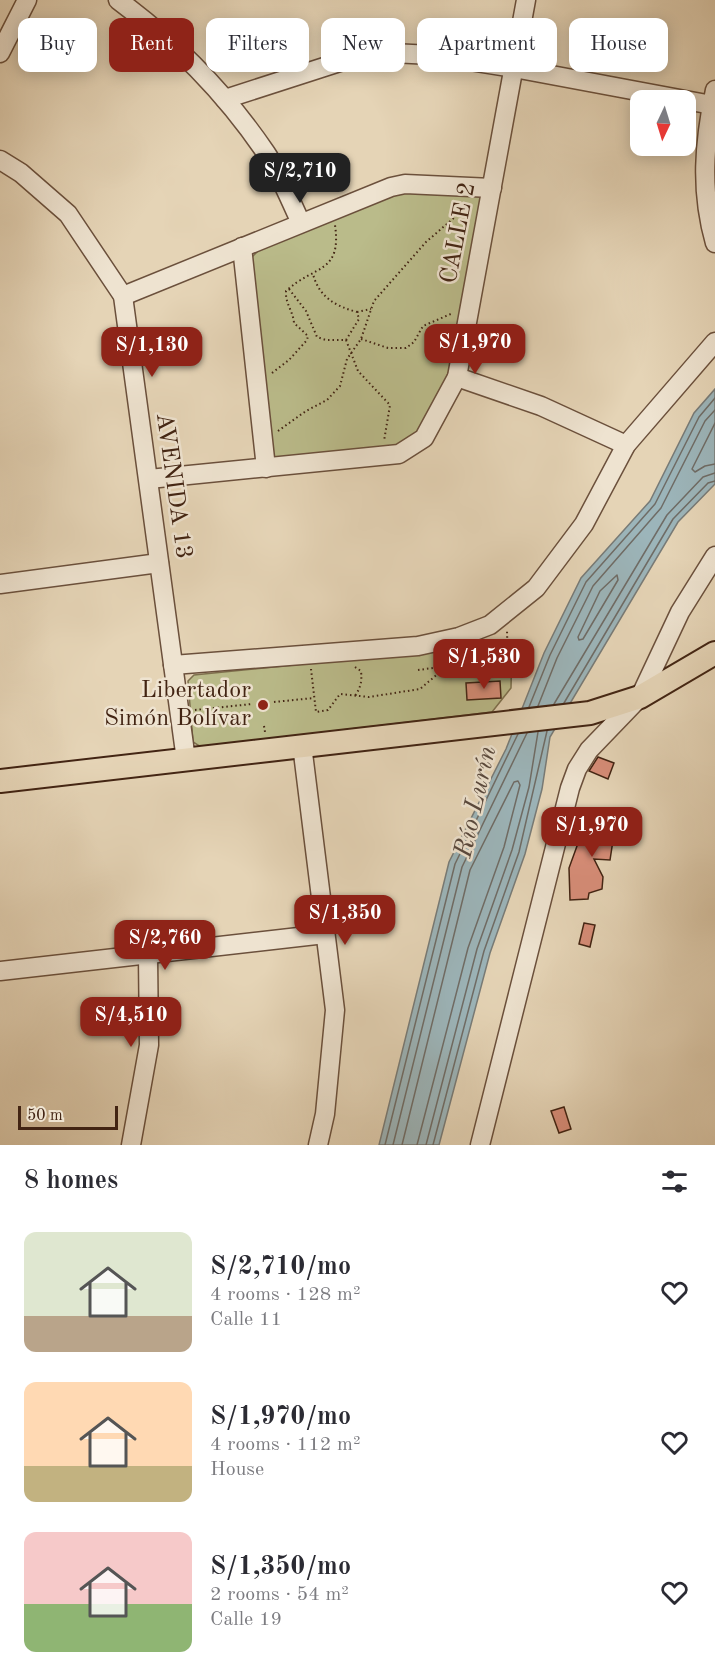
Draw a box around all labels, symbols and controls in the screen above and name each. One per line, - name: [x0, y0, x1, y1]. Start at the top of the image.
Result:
- chip: Buy: [18, 18, 97, 72]
- chip: Rent: [109, 18, 194, 72]
- chip: Filters: [206, 18, 309, 72]
- chip: New: [321, 18, 405, 72]
- chip: Apartment: [417, 18, 557, 72]
- chip: House: [569, 18, 668, 72]
- north arrow: [630, 90, 696, 156]
- map controls: [630, 90, 696, 156]
- pin: S/2,710: [245, 153, 355, 204]
- text: S/2,710: [263, 162, 337, 182]
- street label: CALLE 2: [437, 180, 481, 286]
- pin: S/1,970: [420, 324, 530, 375]
- pin: S/1,130: [97, 327, 207, 378]
- text: S/1,970: [438, 333, 512, 353]
- text: S/1,130: [115, 336, 189, 356]
- street label: AVENIDA 13: [151, 411, 195, 561]
- pin: S/1,530: [429, 639, 539, 690]
- text: S/1,530: [447, 648, 521, 668]
- place label: Libertador Simón Bolívar: [104, 679, 251, 731]
- marker: Libertador Simón Bolívar: [256, 698, 270, 712]
- water label: Río Lurín: [450, 743, 502, 861]
- pin: S/1,970: [537, 807, 647, 858]
- text: S/1,970: [555, 816, 629, 836]
- pin: S/1,350: [290, 895, 400, 946]
- text: S/1,350: [308, 904, 382, 924]
- pin: S/2,760: [110, 920, 220, 971]
- text: S/2,760: [128, 929, 202, 949]
- pin: S/4,510: [76, 997, 186, 1048]
- text: S/4,510: [94, 1006, 168, 1026]
- scale bar: [18, 1103, 118, 1130]
- text: 50 m: [27, 1108, 63, 1124]
- icon: filters: [658, 1165, 691, 1198]
- text: 8 homes: [24, 1168, 118, 1194]
- text: S/2,710/mo: [210, 1254, 351, 1280]
- icon: home: [72, 1256, 144, 1328]
- icon: heart: [658, 1276, 691, 1309]
- text: 4 rooms · 128 m²: [210, 1285, 360, 1305]
- text: Calle 11: [210, 1310, 282, 1330]
- text: S/1,970/mo: [210, 1404, 351, 1430]
- icon: home: [72, 1406, 144, 1478]
- icon: heart: [658, 1426, 691, 1459]
- text: 4 rooms · 112 m²: [210, 1435, 360, 1455]
- text: House: [210, 1460, 264, 1480]
- text: S/1,350/mo: [210, 1554, 351, 1580]
- icon: home: [72, 1556, 144, 1628]
- icon: heart: [658, 1576, 691, 1609]
- text: 2 rooms · 54 m²: [210, 1585, 349, 1605]
- text: Calle 19: [210, 1610, 282, 1630]

